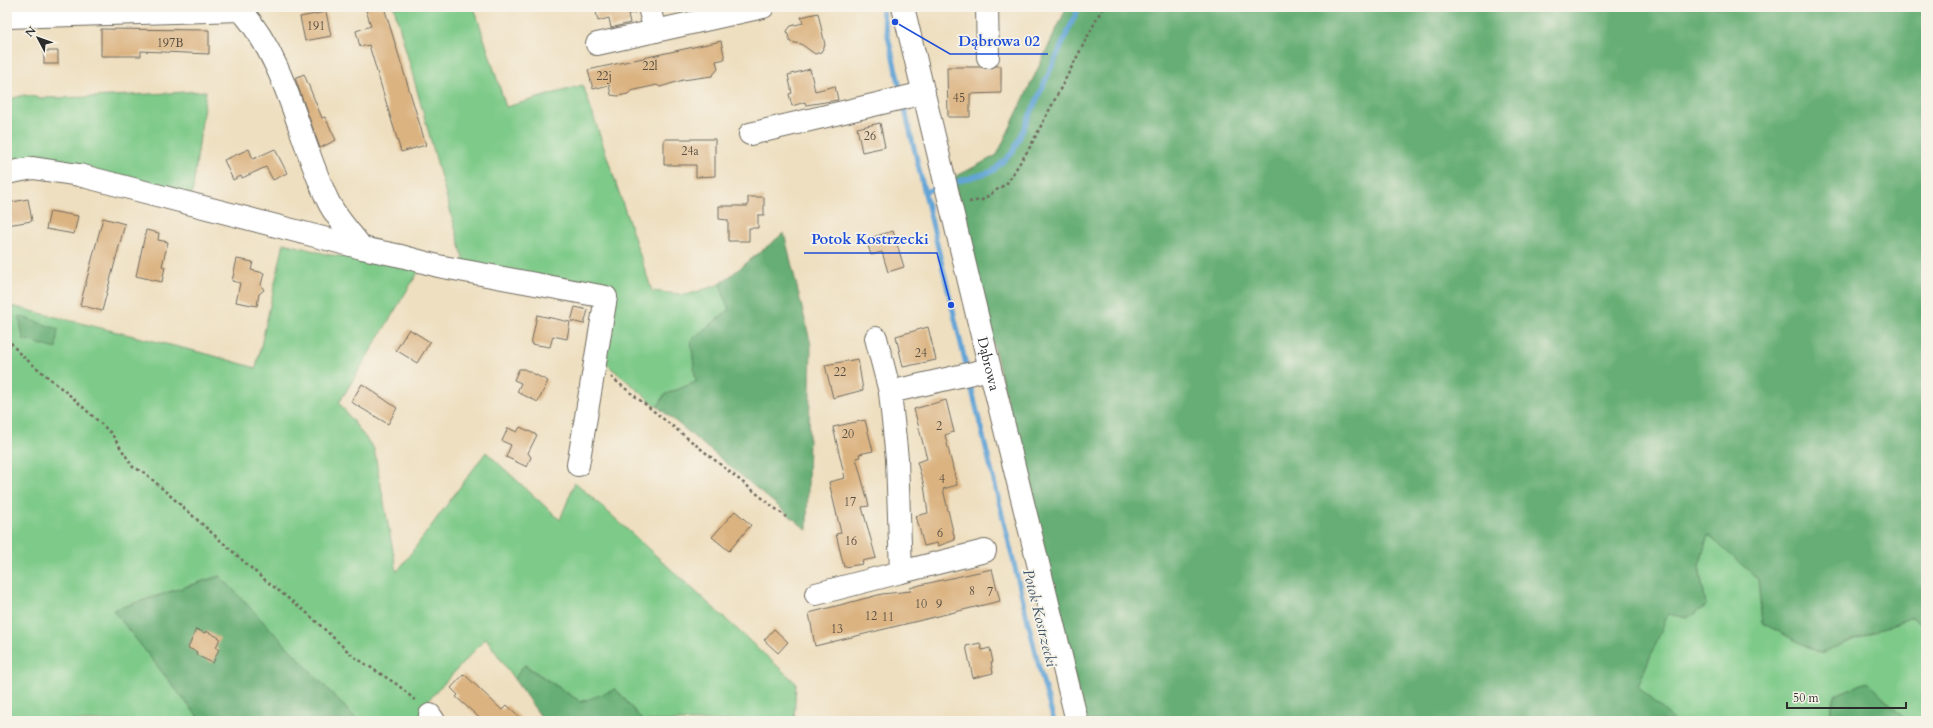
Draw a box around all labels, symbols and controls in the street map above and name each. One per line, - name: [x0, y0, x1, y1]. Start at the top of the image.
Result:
- north arrow: [18, 18, 58, 58]
- house number: 191: [307, 18, 325, 34]
- text: N: [22, 23, 40, 40]
- callout: Dąbrowa 02: [950, 27, 1048, 54]
- text: Dąbrowa 02: [958, 31, 1040, 51]
- house number: 197B: [157, 35, 183, 51]
- house number: 22l: [642, 58, 658, 74]
- house number: 22j: [596, 68, 612, 84]
- house number: 45: [953, 90, 965, 106]
- house number: 26: [864, 128, 876, 144]
- house number: 24a: [681, 143, 700, 159]
- callout: Potok Kostrzecki: [804, 226, 937, 253]
- text: Potok Kostrzecki: [811, 229, 929, 249]
- street label: Dąbrowa: [973, 335, 1005, 393]
- house number: 24: [915, 345, 927, 361]
- house number: 22: [834, 364, 846, 380]
- house number: 2: [936, 418, 942, 434]
- house number: 20: [842, 426, 854, 442]
- house number: 4: [939, 471, 945, 487]
- house number: 17: [844, 494, 856, 510]
- house number: 6: [937, 525, 943, 541]
- house number: 16: [845, 533, 857, 549]
- water label: Potok Kostrzecki: [1018, 567, 1062, 670]
- house number: 8: [969, 583, 975, 599]
- house number: 7: [987, 584, 993, 600]
- house number: 10: [915, 596, 927, 612]
- house number: 9: [936, 596, 942, 612]
- house number: 12: [865, 608, 877, 624]
- house number: 11: [882, 609, 894, 625]
- house number: 13: [831, 621, 843, 637]
- scale bar: [1787, 684, 1906, 710]
- text: 50 m: [1793, 690, 1820, 706]

